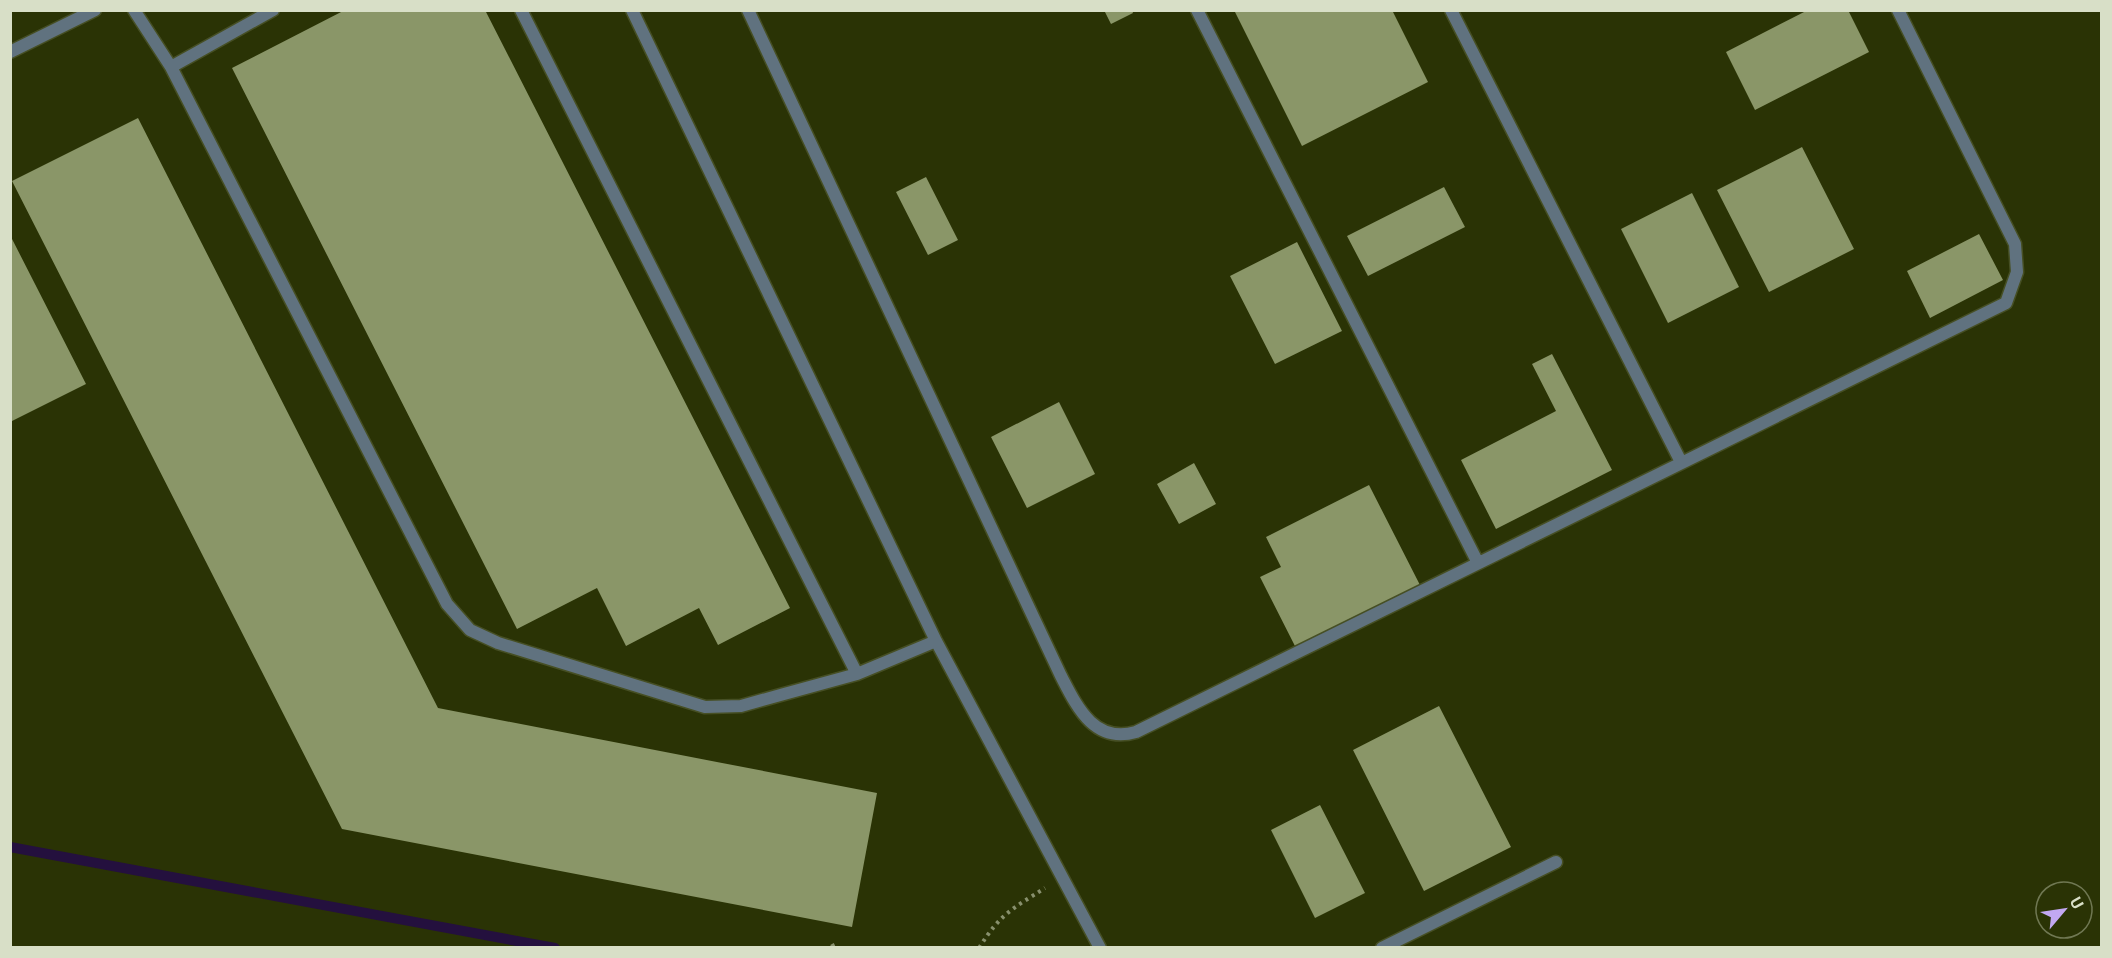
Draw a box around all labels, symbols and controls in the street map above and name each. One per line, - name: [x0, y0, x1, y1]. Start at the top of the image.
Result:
- north arrow: [2034, 880, 2094, 940]
- text: U: [2066, 894, 2088, 912]

